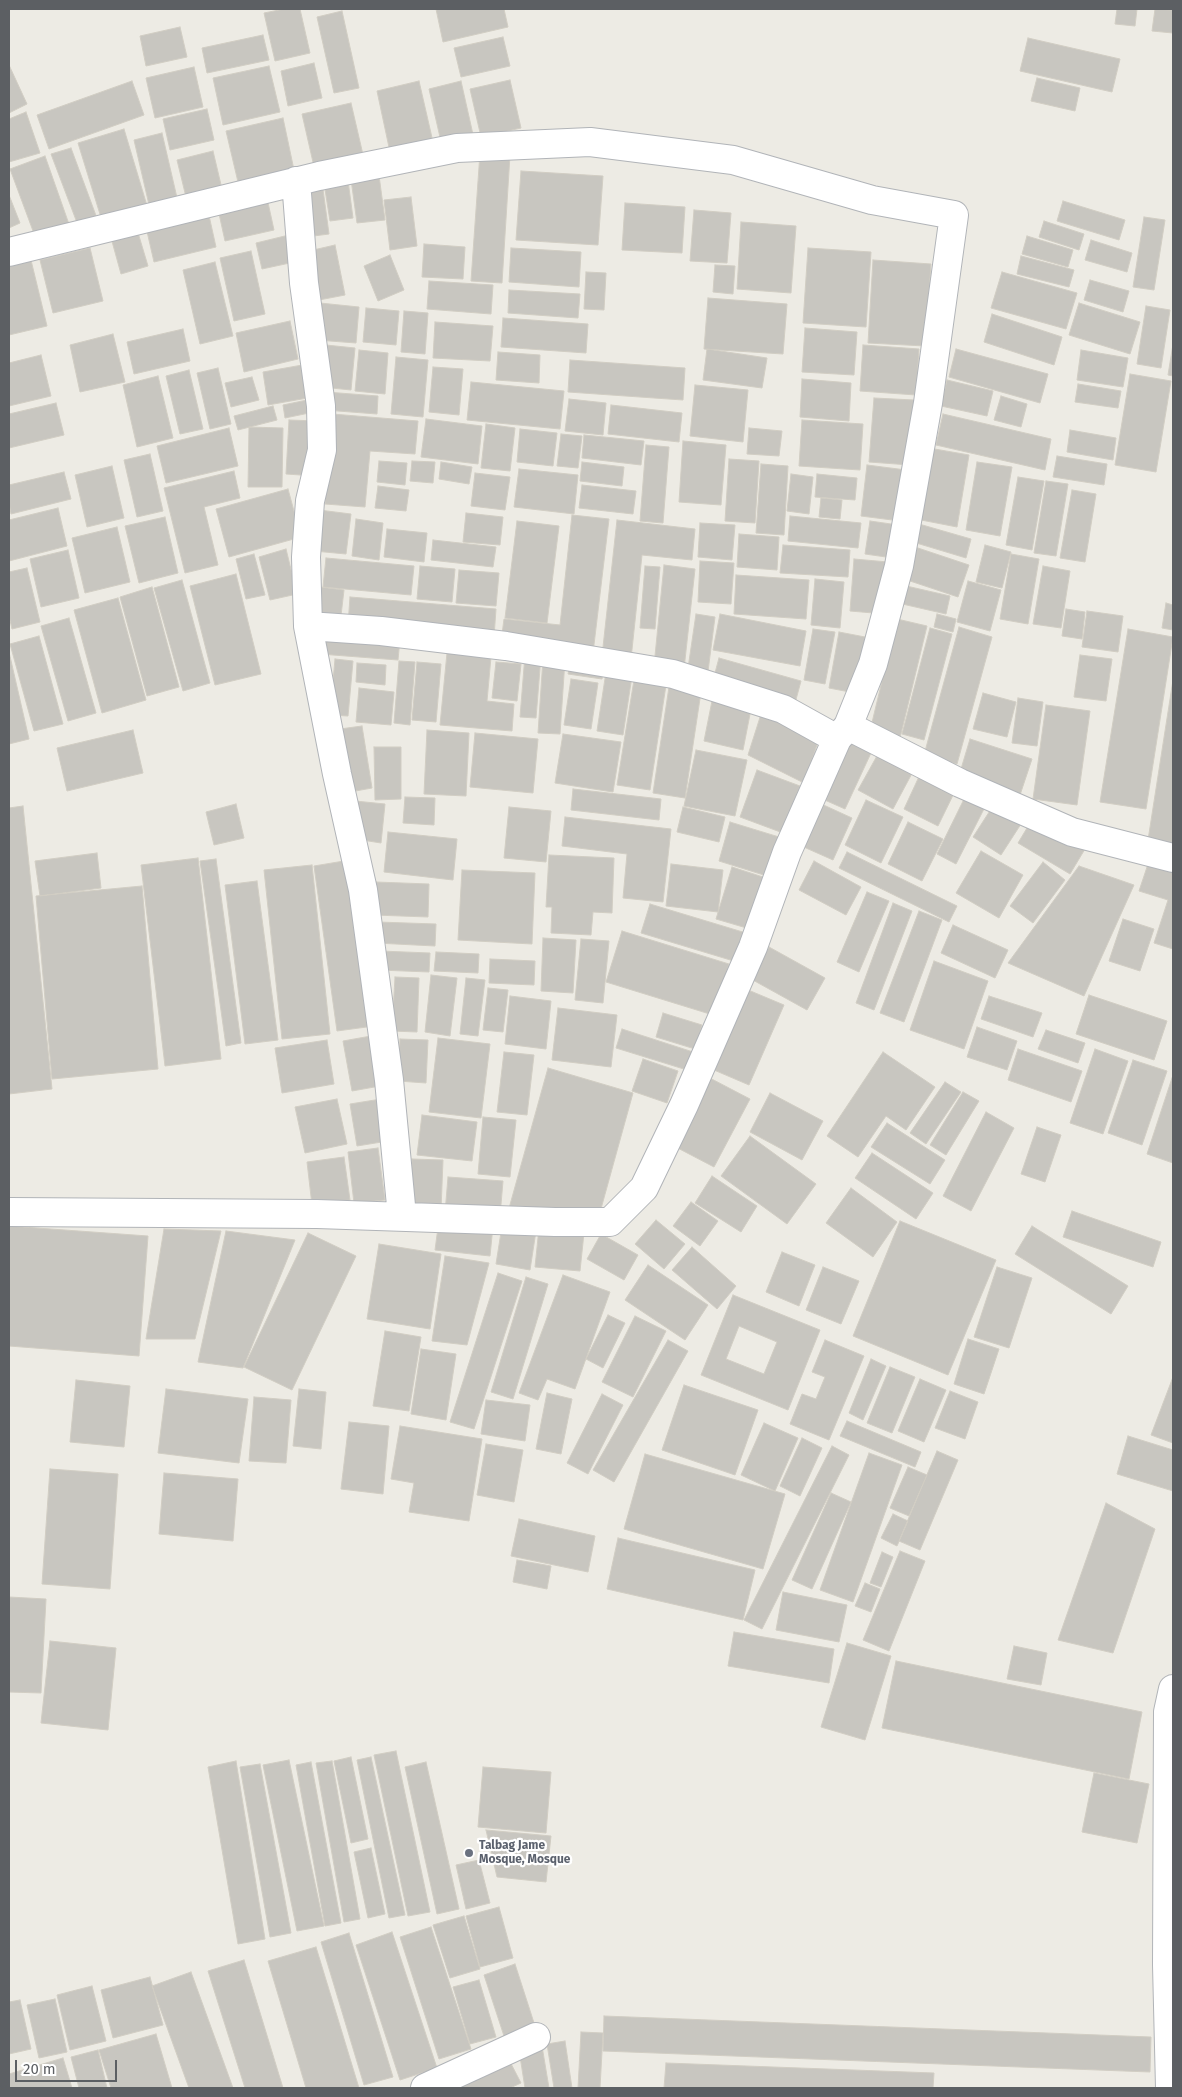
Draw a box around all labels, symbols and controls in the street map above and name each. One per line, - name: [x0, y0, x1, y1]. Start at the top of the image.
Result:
- place label: Talbag Jame Mosque, Mosque: [479, 1839, 570, 1867]
- marker: Talbag Jame Mosque, Mosque: [463, 1847, 475, 1859]
- scale bar: [18, 2050, 120, 2082]
- text: 20 m: [23, 2060, 56, 2078]

